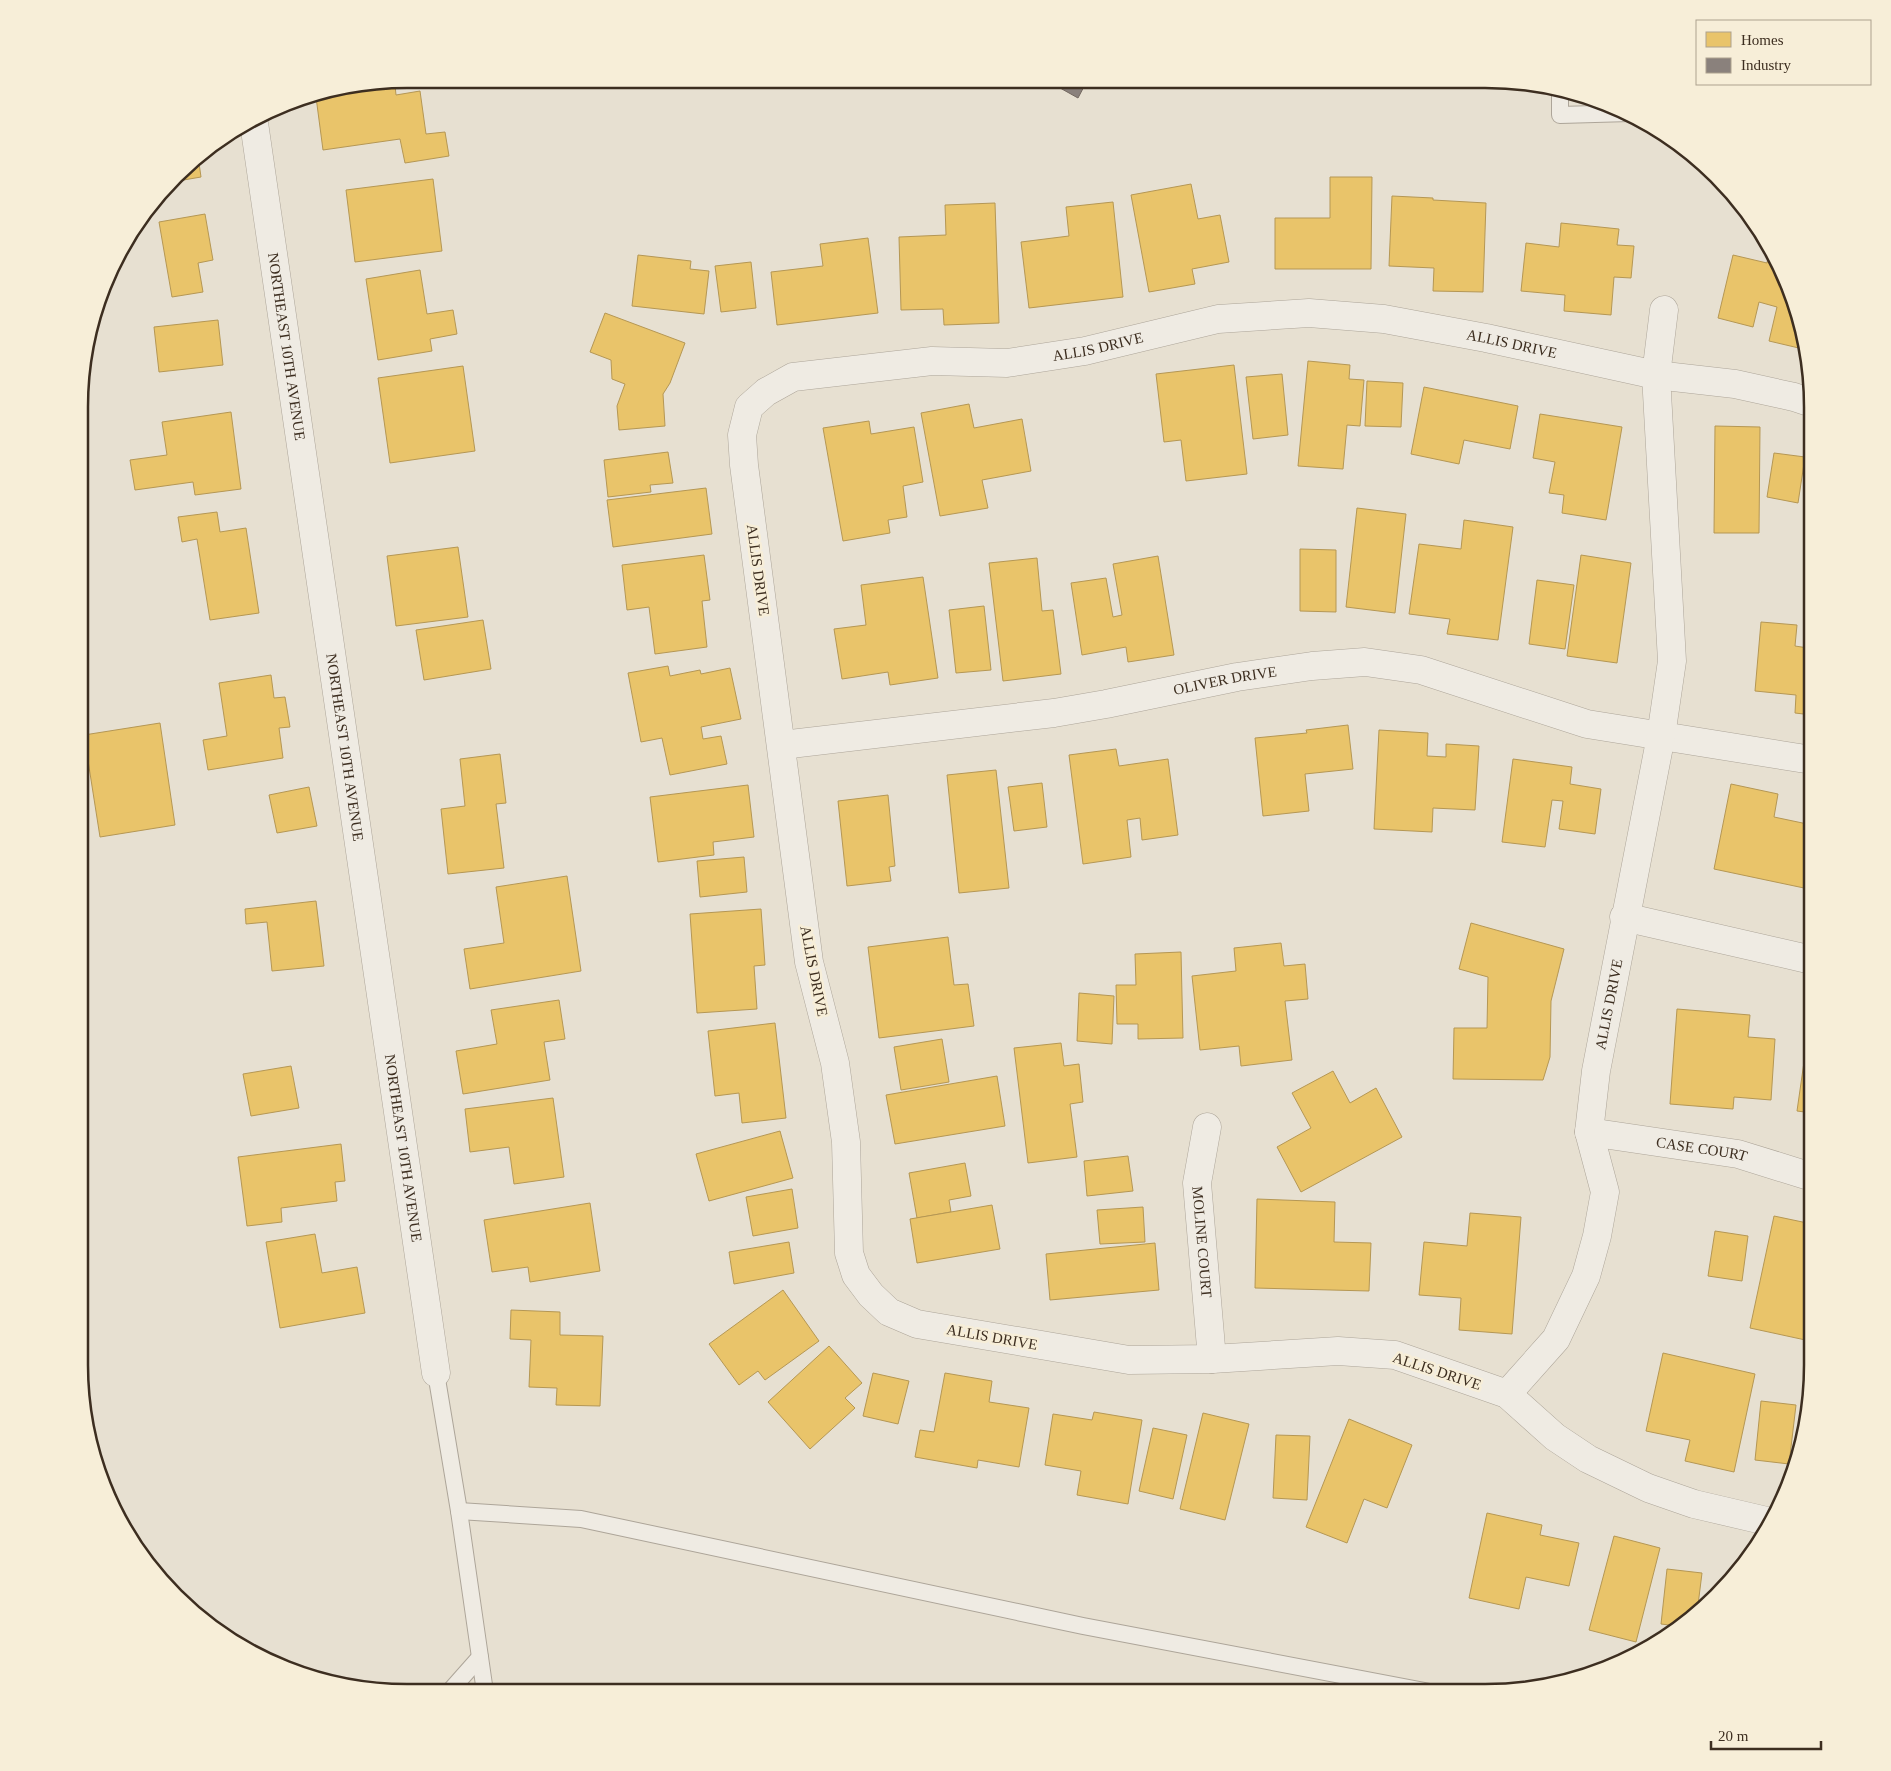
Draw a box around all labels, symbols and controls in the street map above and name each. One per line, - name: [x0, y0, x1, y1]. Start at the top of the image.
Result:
- legend: [1696, 20, 1871, 85]
- text: Homes: [1741, 32, 1784, 48]
- text: Industry: [1741, 57, 1791, 73]
- street label: NORTHEAST 10TH AVENUE: [265, 252, 308, 442]
- street label: ALLIS DRIVE: [1465, 327, 1559, 361]
- street label: ALLIS DRIVE: [1052, 329, 1145, 364]
- street label: ALLIS DRIVE: [744, 523, 772, 617]
- street label: NORTHEAST 10TH AVENUE: [323, 652, 366, 842]
- street label: OLIVER DRIVE: [1172, 663, 1278, 698]
- street label: ALLIS DRIVE: [797, 924, 831, 1018]
- street label: ALLIS DRIVE: [1592, 958, 1626, 1051]
- street label: NORTHEAST 10TH AVENUE: [382, 1053, 425, 1243]
- street label: CASE COURT: [1655, 1134, 1749, 1164]
- street label: MOLINE COURT: [1189, 1185, 1215, 1298]
- street label: ALLIS DRIVE: [945, 1321, 1039, 1353]
- street label: ALLIS DRIVE: [1391, 1349, 1483, 1393]
- scale bar: [1711, 1718, 1821, 1750]
- text: 20 m: [1718, 1728, 1749, 1744]

